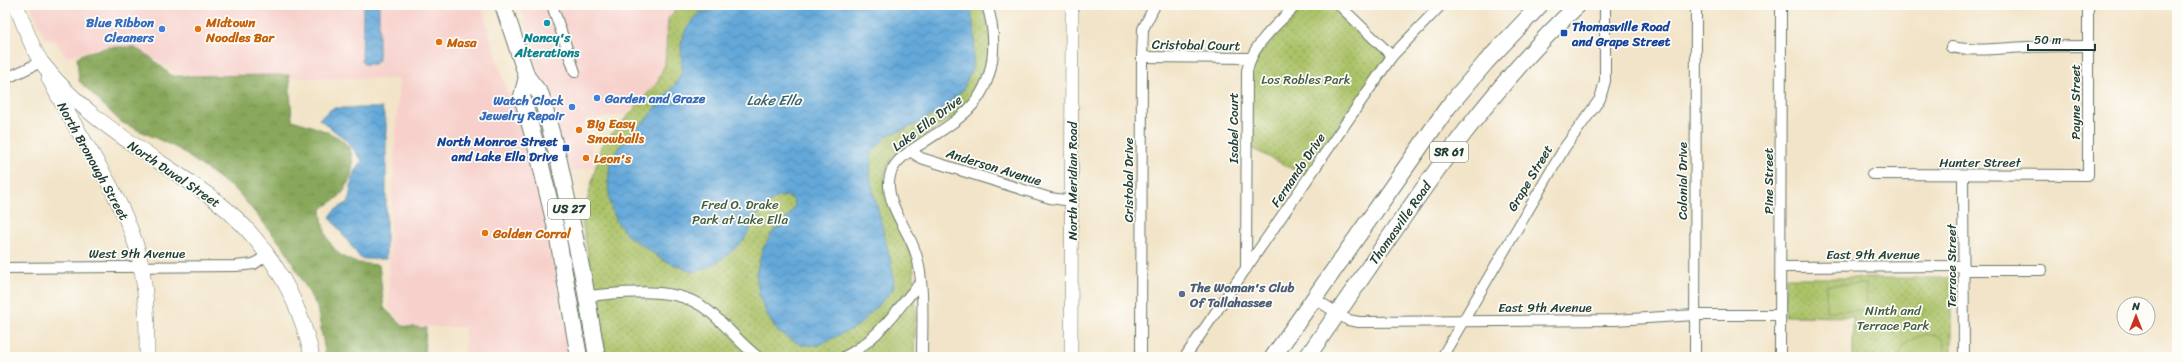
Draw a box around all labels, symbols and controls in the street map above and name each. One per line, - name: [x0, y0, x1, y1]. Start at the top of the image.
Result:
- place label: Blue Ribbon Cleaners: [86, 11, 155, 49]
- place label: Midtown Noodles Bar: [205, 11, 275, 49]
- place label: Thomasville Road and Grape Street: [1571, 15, 1671, 53]
- marker: Nancy's Alterations: [542, 18, 552, 28]
- marker: Blue Ribbon Cleaners: [157, 24, 167, 34]
- marker: Midtown Noodles Bar: [193, 24, 203, 34]
- place label: Nancy's Alterations: [514, 26, 580, 64]
- scale bar: [2028, 26, 2095, 52]
- marker: Thomasville Road and Grape Street: [1559, 28, 1569, 38]
- text: 50 m: [2034, 29, 2061, 51]
- place label: Masa: [446, 31, 477, 54]
- street label: Cristobal Court: [1152, 33, 1241, 57]
- marker: Masa: [434, 37, 444, 47]
- street label: Payne Street: [2064, 64, 2087, 140]
- park label: Los Robles Park: [1261, 68, 1351, 91]
- place label: Garden and Graze: [604, 87, 706, 110]
- water label: Lake Ella: [747, 88, 803, 113]
- place label: Watch Clock Jewelry Repair: [479, 89, 566, 127]
- street label: Lake Ella Drive: [887, 89, 967, 157]
- street label: Isabel Court: [1222, 92, 1245, 164]
- marker: Garden and Graze: [592, 93, 602, 103]
- street label: North Bronough Street: [51, 97, 135, 225]
- marker: Watch Clock Jewelry Repair: [567, 102, 577, 112]
- place label: Big Easy Snowballs: [586, 112, 645, 150]
- street label: North Meridian Road: [1061, 121, 1084, 240]
- marker: Big Easy Snowballs: [574, 125, 584, 135]
- street label: Fernando Drive: [1264, 128, 1332, 212]
- place label: North Monroe Street and Lake Ella Drive: [436, 130, 559, 168]
- street label: North Duval Street: [123, 134, 225, 214]
- street label: Cristobal Drive: [1117, 137, 1140, 223]
- street label: Grape Street: [1501, 140, 1559, 216]
- street label: Anderson Avenue: [942, 141, 1045, 193]
- road number: SR 61: [1430, 142, 1468, 162]
- street label: Colonial Drive: [1671, 142, 1694, 220]
- marker: North Monroe Street and Lake Ella Drive: [561, 143, 571, 153]
- place label: Leon's: [594, 147, 632, 170]
- street label: Pine Street: [1757, 148, 1780, 214]
- street label: Hunter Street: [1939, 151, 2022, 174]
- marker: Leon's: [581, 153, 591, 163]
- street label: Thomasville Road: [1363, 176, 1438, 270]
- park label: Fred O. Drake Park at Lake Ella: [692, 193, 788, 231]
- road number: US 27: [548, 199, 590, 219]
- place label: Golden Corral: [492, 222, 572, 245]
- street label: Terrace Street: [1940, 223, 1963, 308]
- marker: Golden Corral: [480, 228, 490, 238]
- street label: West 9th Avenue: [89, 242, 185, 265]
- street label: East 9th Avenue: [1826, 243, 1920, 266]
- place label: The Woman's Club Of Tallahassee: [1189, 276, 1294, 314]
- marker: The Woman's Club Of Tallahassee: [1177, 289, 1187, 299]
- street label: East 9th Avenue: [1498, 296, 1592, 319]
- north arrow: [2116, 296, 2156, 336]
- text: N: [2131, 297, 2140, 316]
- park label: Ninth and Terrace Park: [1857, 299, 1929, 337]

